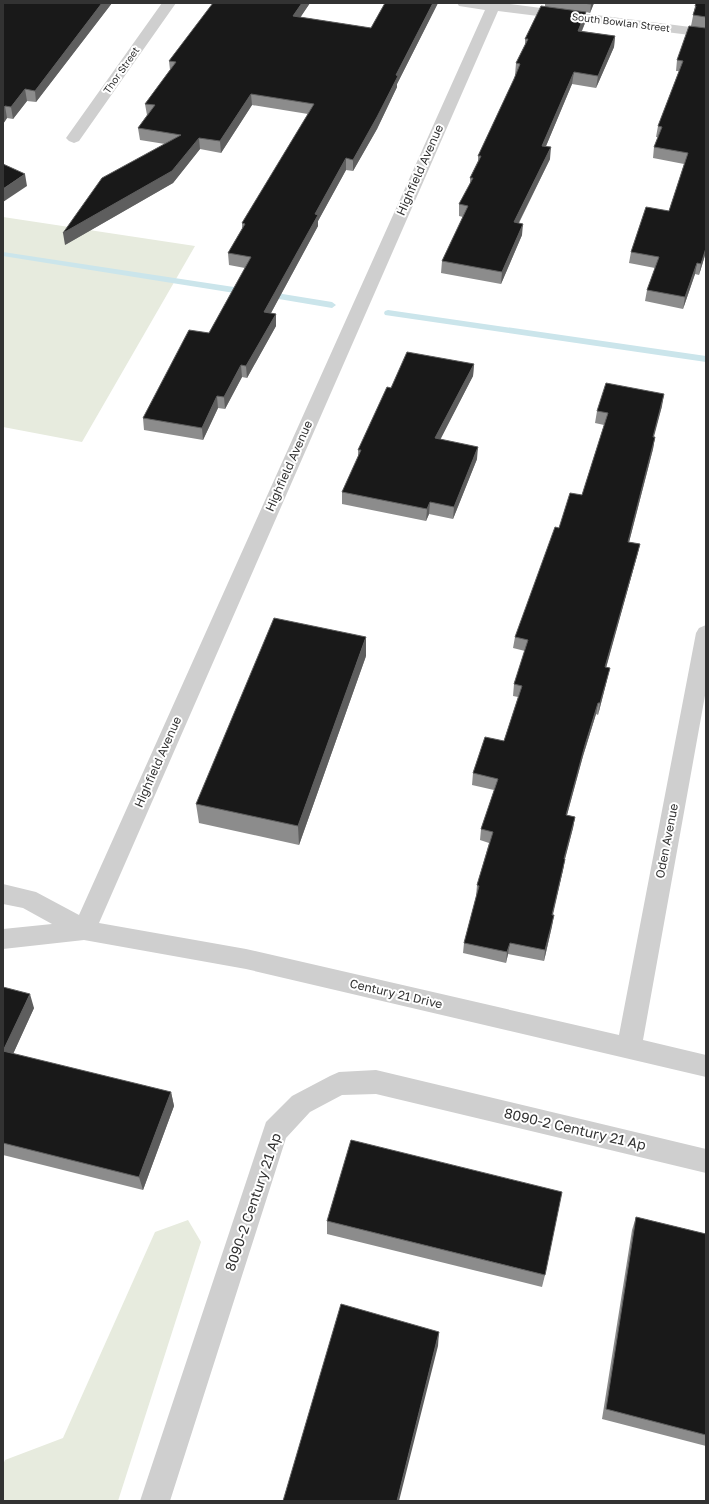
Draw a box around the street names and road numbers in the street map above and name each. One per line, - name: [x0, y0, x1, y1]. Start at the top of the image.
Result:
- street label: South Bowlan Street: [571, 10, 671, 34]
- street label: Thor Street: [100, 44, 142, 96]
- street label: Highfield Avenue: [393, 122, 446, 218]
- street label: Highfield Avenue: [262, 418, 315, 514]
- street label: Highfield Avenue: [131, 714, 184, 810]
- street label: Oden Avenue: [652, 802, 681, 880]
- street label: Century 21 Drive: [348, 976, 444, 1011]
- street label: 8090-2 Century 21 Ap: [502, 1104, 648, 1153]
- street label: 8090-2 Century 21 Ap: [221, 1130, 284, 1273]

